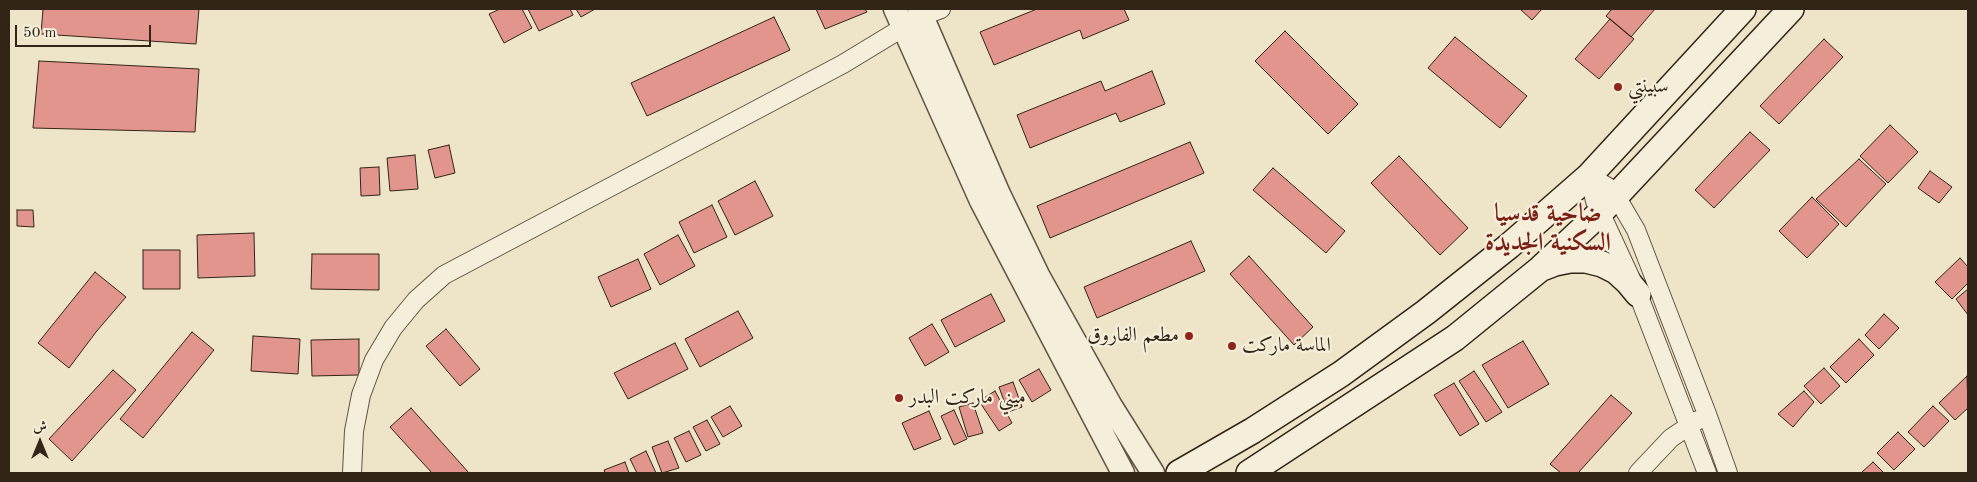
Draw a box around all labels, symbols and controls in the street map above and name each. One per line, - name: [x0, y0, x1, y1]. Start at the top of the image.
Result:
- scale bar: [18, 15, 154, 47]
- text: 50 m: [23, 26, 57, 41]
- place label: سبينتي: [1628, 75, 1669, 99]
- marker: سبينتي: [1612, 81, 1624, 93]
- district label: ضاحية قدسيا السكنية الجديدة: [1485, 199, 1611, 258]
- place label: مطعم الفاروق: [1087, 324, 1179, 348]
- marker: مطعم الفاروق: [1183, 330, 1195, 342]
- place label: الماسة ماركت: [1242, 334, 1331, 358]
- marker: الماسة ماركت: [1226, 340, 1238, 352]
- place label: ميني ماركت البدر: [909, 386, 1026, 410]
- marker: ميني ماركت البدر: [893, 392, 905, 404]
- north arrow: [15, 417, 65, 467]
- text: ش: [33, 420, 47, 434]

